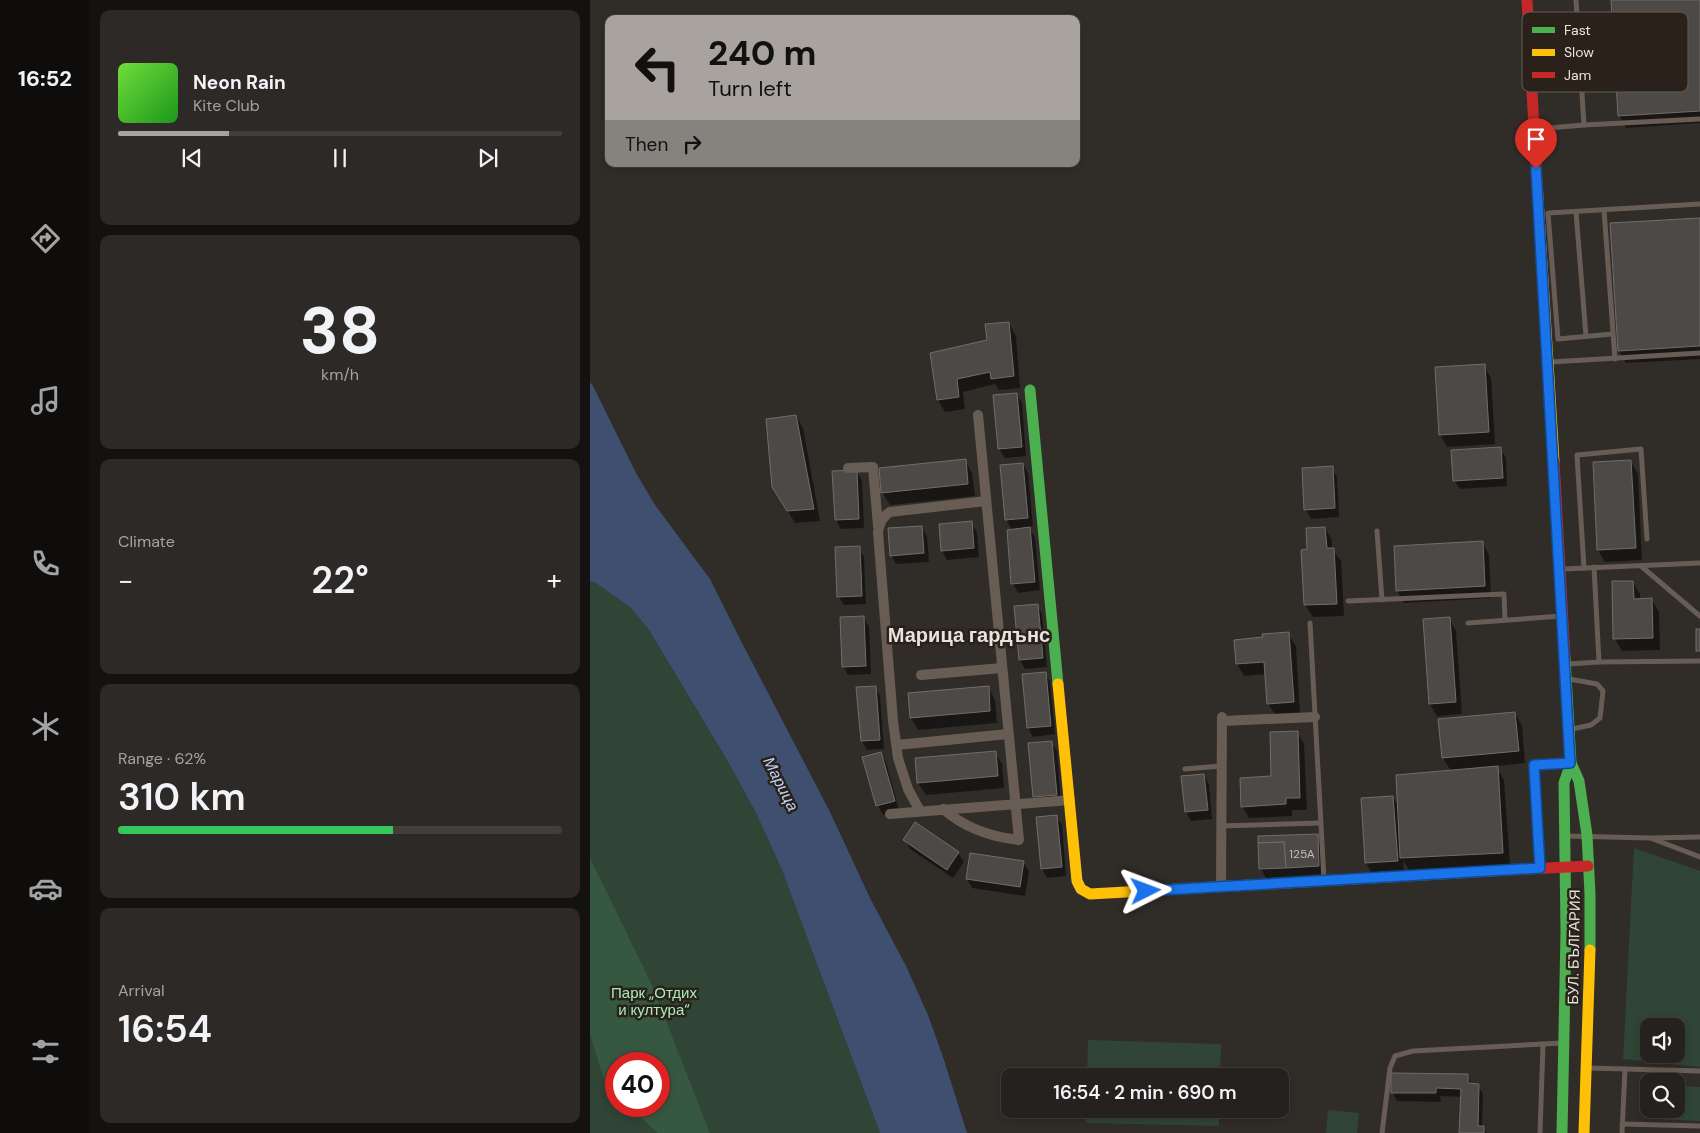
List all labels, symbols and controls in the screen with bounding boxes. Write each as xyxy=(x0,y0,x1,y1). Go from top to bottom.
legend xyxy=(1522,12,1688,92)
text: Fast xyxy=(1564,21,1591,39)
text: 240 m xyxy=(708,30,817,76)
icon: left xyxy=(625,35,690,100)
text: Slow xyxy=(1564,43,1594,61)
text: 16:52 xyxy=(18,64,72,93)
text: Jam xyxy=(1564,66,1591,84)
text: Neon Rain xyxy=(193,70,286,95)
text: Turn left xyxy=(708,74,792,103)
text: Kite Club xyxy=(193,95,260,116)
pin xyxy=(1515,118,1557,169)
icon: arrive xyxy=(1522,125,1550,153)
icon: right xyxy=(678,130,706,158)
text: Then xyxy=(625,132,668,157)
icon: previous xyxy=(178,144,206,172)
icon: pause xyxy=(326,144,354,172)
icon: next xyxy=(474,144,502,172)
icon: directions xyxy=(28,221,63,256)
text: 38 xyxy=(300,289,380,373)
text: km/h xyxy=(321,364,359,385)
icon: music xyxy=(28,383,63,418)
text: Climate xyxy=(118,531,175,552)
icon: phone xyxy=(28,546,63,581)
text: 22° xyxy=(311,555,369,605)
text: − xyxy=(118,562,133,599)
text: + xyxy=(547,562,562,599)
district label: Марица гардънс xyxy=(888,622,1050,648)
icon: climate xyxy=(28,709,63,744)
text: Range · 62% xyxy=(118,748,206,769)
water label: Марица xyxy=(758,753,804,815)
text: 310 km xyxy=(118,772,246,822)
house number: 125A xyxy=(1289,846,1315,862)
position arrow xyxy=(1119,864,1171,916)
icon: car xyxy=(28,871,63,906)
street label: БУЛ. БЪЛГАРИЯ xyxy=(1563,889,1585,1005)
text: Arrival xyxy=(118,980,165,1001)
park label: Парк „Отдих и култура“ xyxy=(611,983,697,1020)
text: 16:54 xyxy=(118,1004,212,1054)
map controls xyxy=(1640,1018,1685,1118)
button: sound xyxy=(1640,1018,1685,1063)
icon: filters xyxy=(28,1034,63,1069)
speed limit sign: 40 xyxy=(605,1052,670,1117)
button: search xyxy=(1640,1073,1685,1118)
text: 16:54 · 2 min · 690 m xyxy=(1053,1080,1237,1105)

